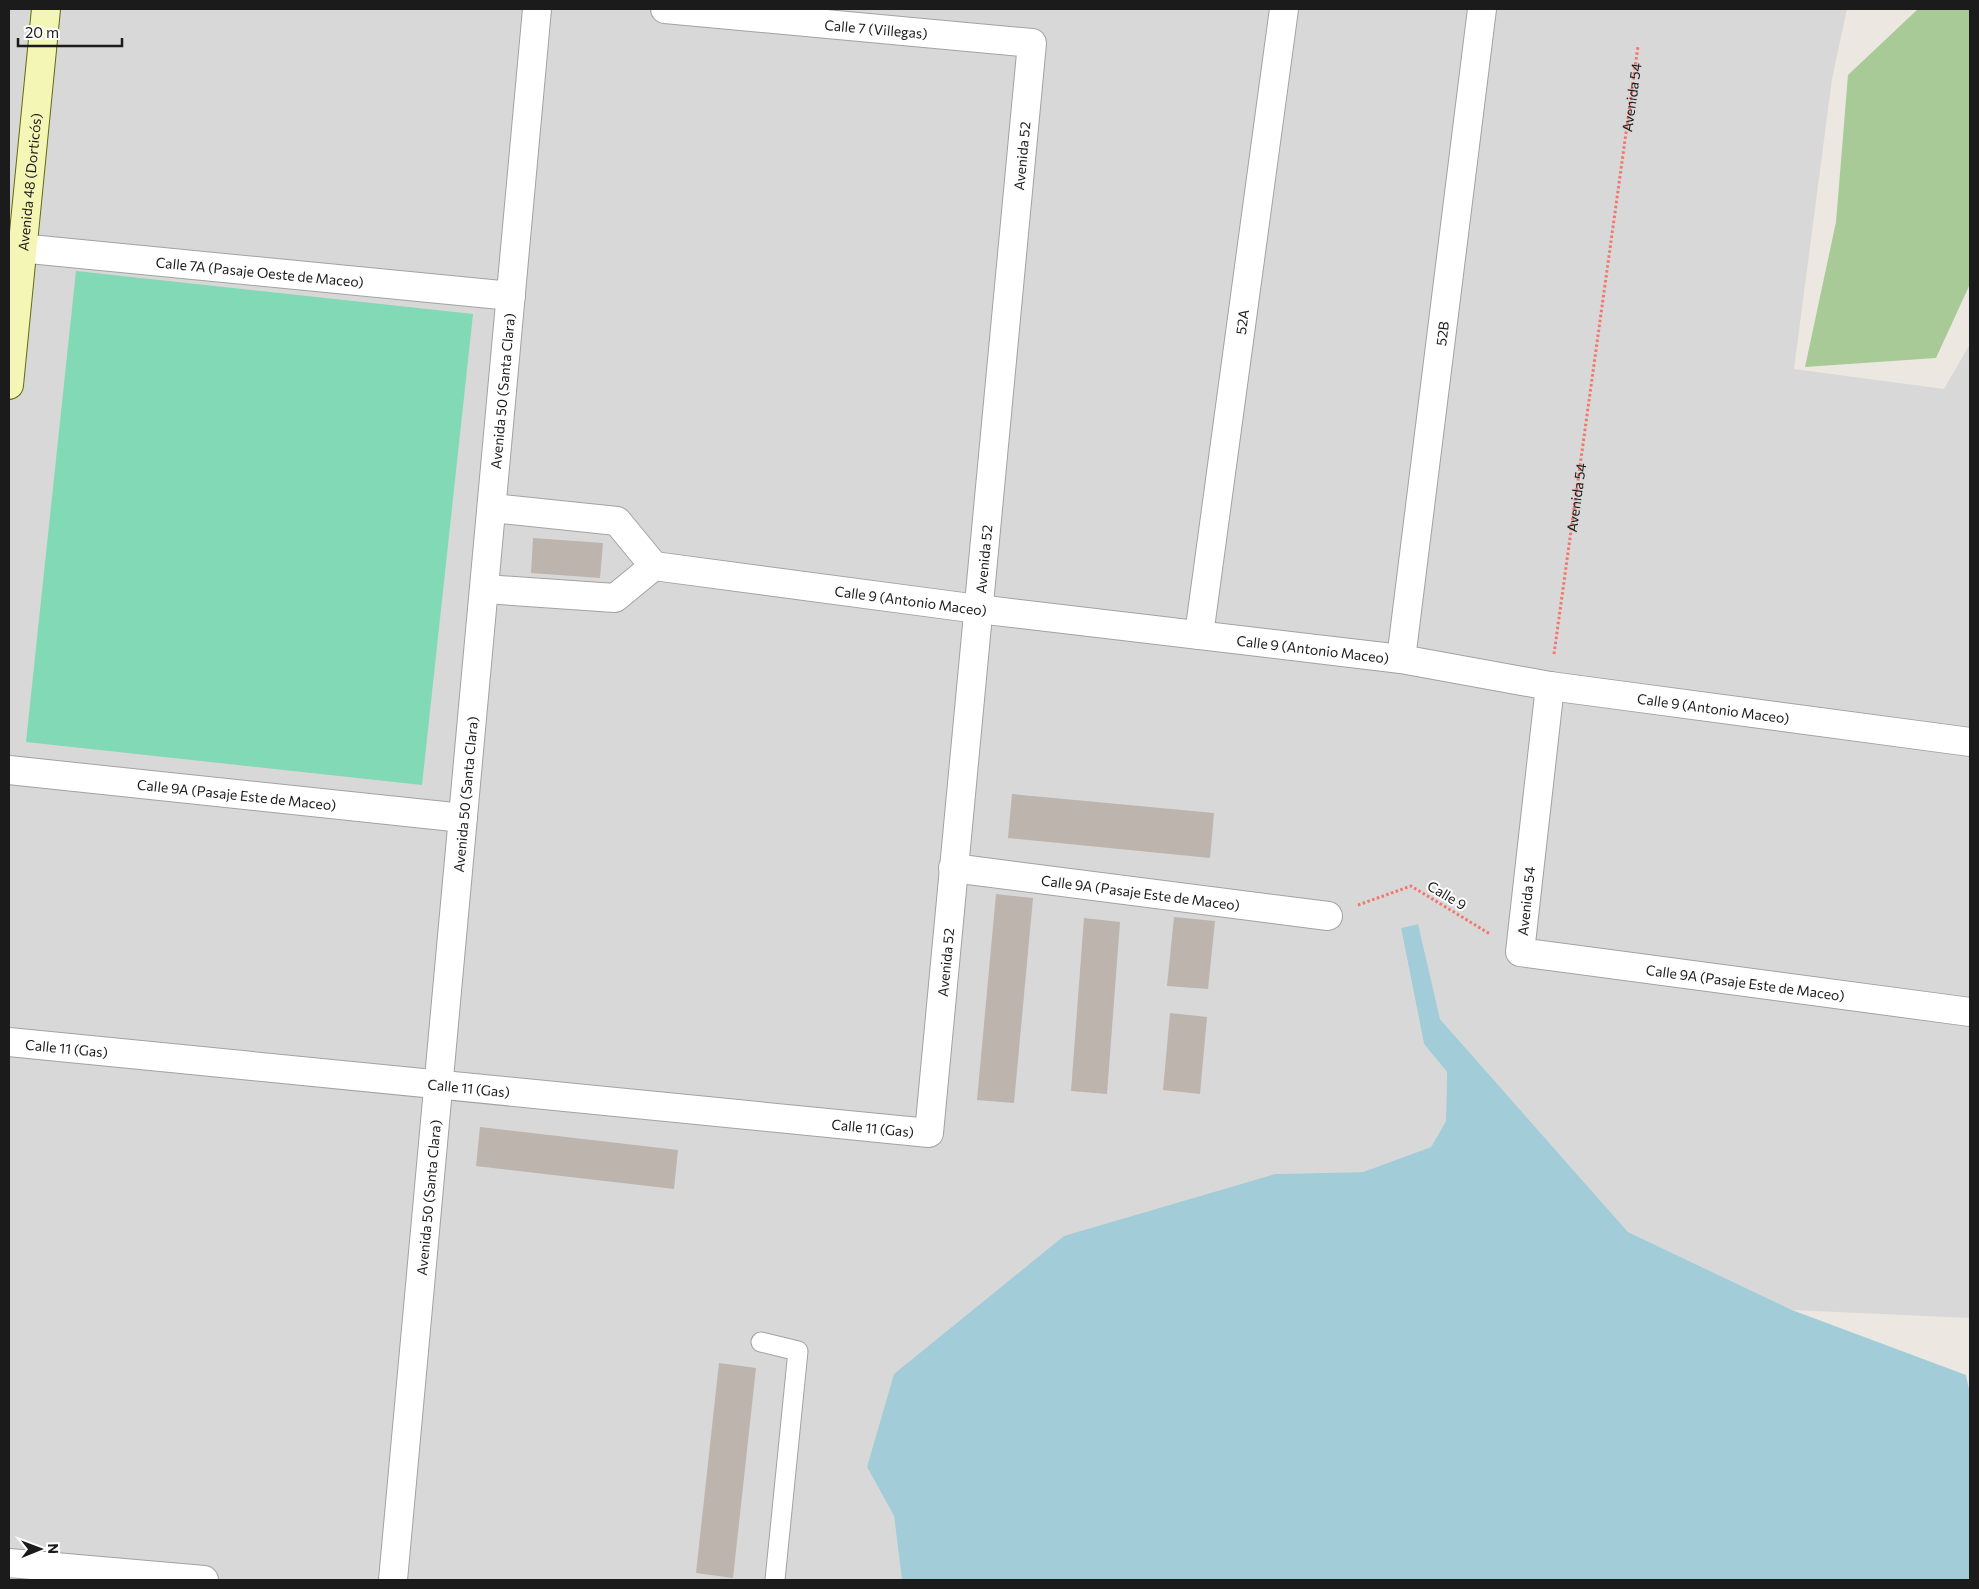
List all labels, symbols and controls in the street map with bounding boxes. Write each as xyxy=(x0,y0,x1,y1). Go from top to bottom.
scale bar xyxy=(18,15,121,47)
street label: Calle 7 (Villegas) xyxy=(824,16,928,42)
text: 20 m xyxy=(25,23,59,41)
street label: Avenida 54 xyxy=(1618,61,1644,133)
street label: Avenida 48 (Dorticós) xyxy=(14,112,44,252)
street label: Avenida 52 xyxy=(1010,120,1033,191)
street label: Calle 7A (Pasaje Oeste de Maceo) xyxy=(155,253,365,290)
street label: 52A xyxy=(1231,308,1252,336)
street label: Avenida 50 (Santa Clara) xyxy=(486,312,518,470)
street label: 52B xyxy=(1432,320,1452,347)
street label: Avenida 54 xyxy=(1562,461,1589,533)
street label: Avenida 52 xyxy=(972,524,995,594)
street label: Calle 9 (Antonio Maceo) xyxy=(834,582,988,618)
street label: Calle 9 (Antonio Maceo) xyxy=(1236,631,1390,666)
street label: Calle 9 (Antonio Maceo) xyxy=(1636,689,1790,726)
street label: Avenida 50 (Santa Clara) xyxy=(449,716,481,873)
street label: Calle 9A (Pasaje Este de Maceo) xyxy=(136,775,337,813)
street label: Avenida 54 xyxy=(1514,865,1538,937)
street label: Calle 9A (Pasaje Este de Maceo) xyxy=(1040,871,1241,913)
street label: Calle 9 xyxy=(1424,877,1470,913)
street label: Avenida 52 xyxy=(933,927,957,997)
street label: Calle 9A (Pasaje Este de Maceo) xyxy=(1645,960,1846,1004)
street label: Calle 11 (Gas) xyxy=(25,1035,109,1060)
street label: Calle 11 (Gas) xyxy=(427,1075,511,1100)
street label: Calle 11 (Gas) xyxy=(831,1115,915,1140)
street label: Avenida 50 (Santa Clara) xyxy=(412,1119,444,1276)
north arrow xyxy=(15,1524,65,1574)
text: N xyxy=(45,1543,62,1554)

